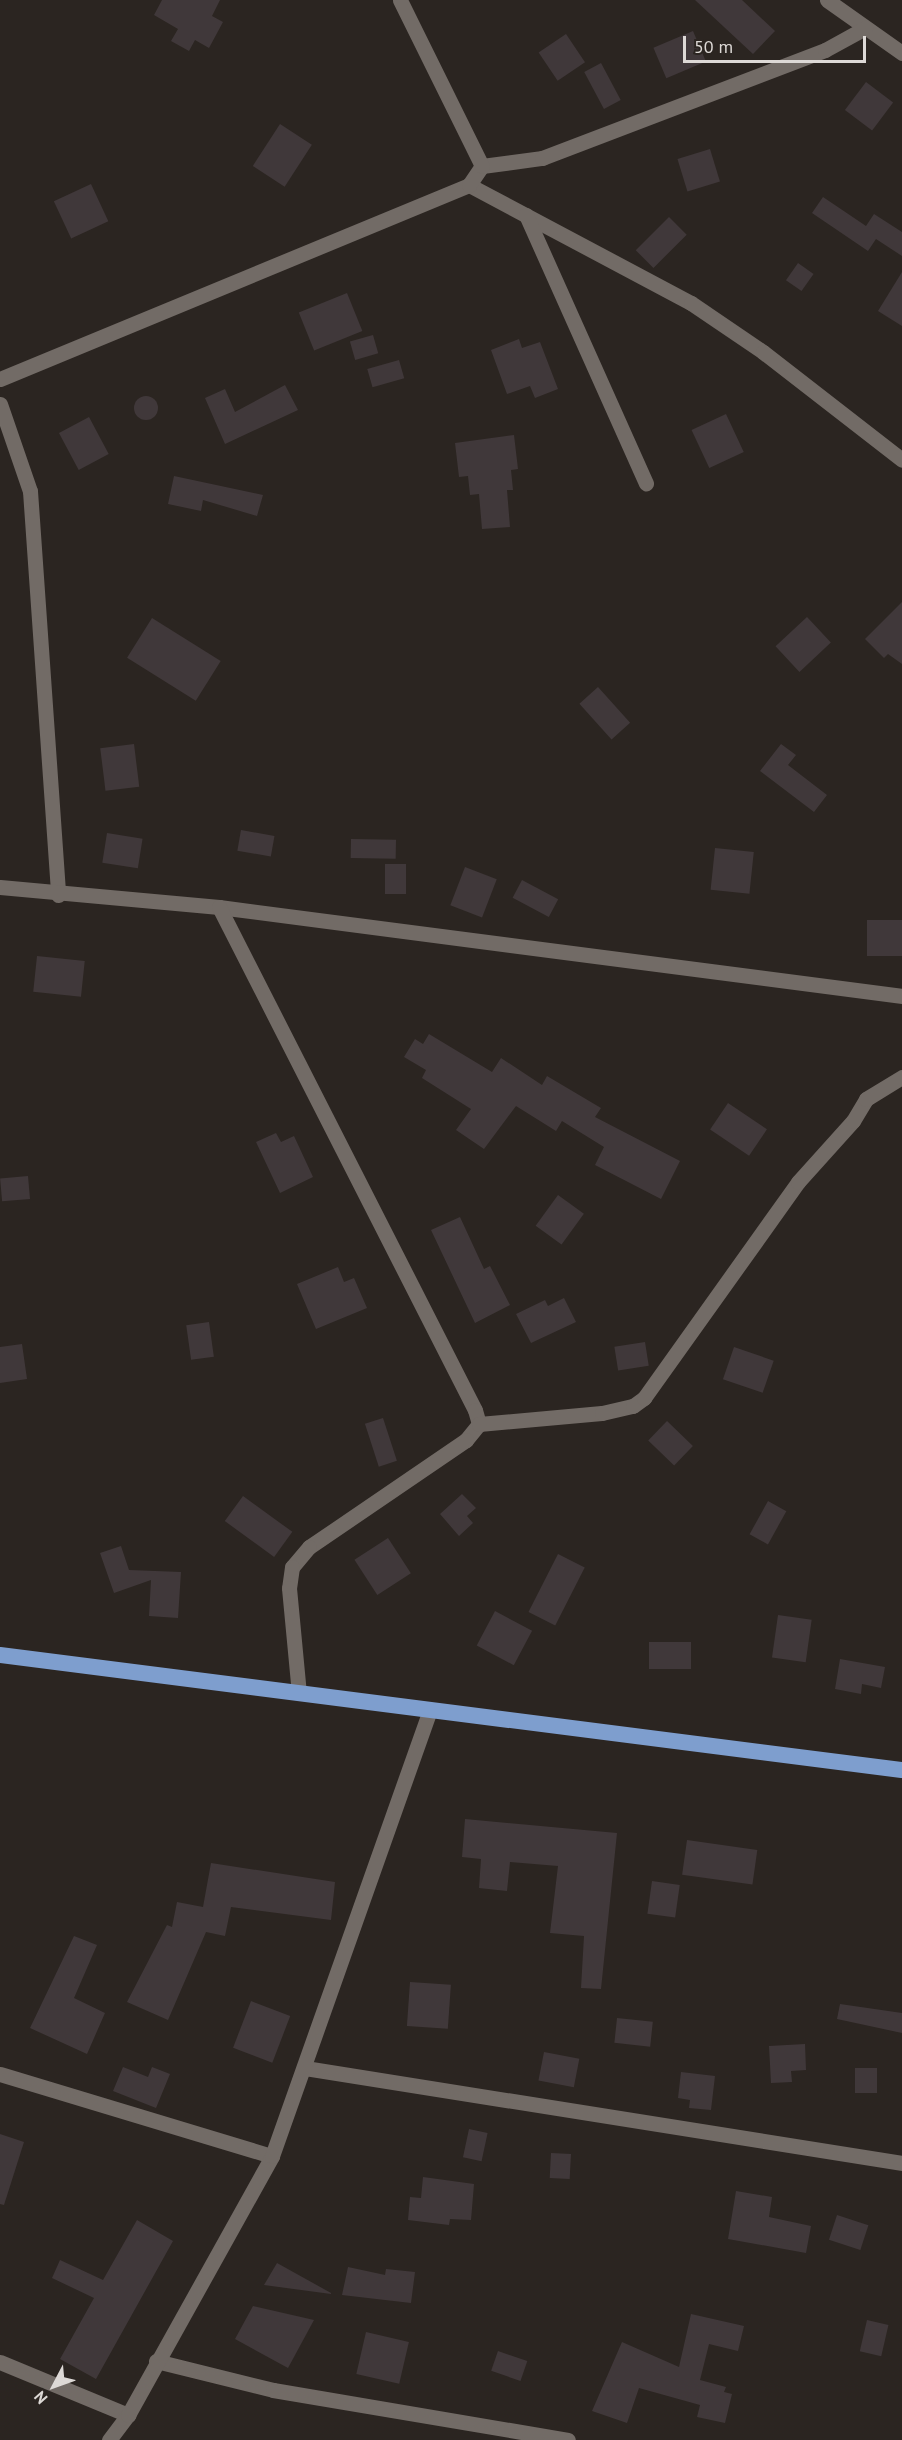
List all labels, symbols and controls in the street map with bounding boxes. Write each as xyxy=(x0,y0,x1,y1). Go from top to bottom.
scale bar xyxy=(686,24,869,62)
text: 50 m xyxy=(694,35,733,58)
north arrow xyxy=(24,2356,84,2416)
text: N xyxy=(29,2387,51,2408)

